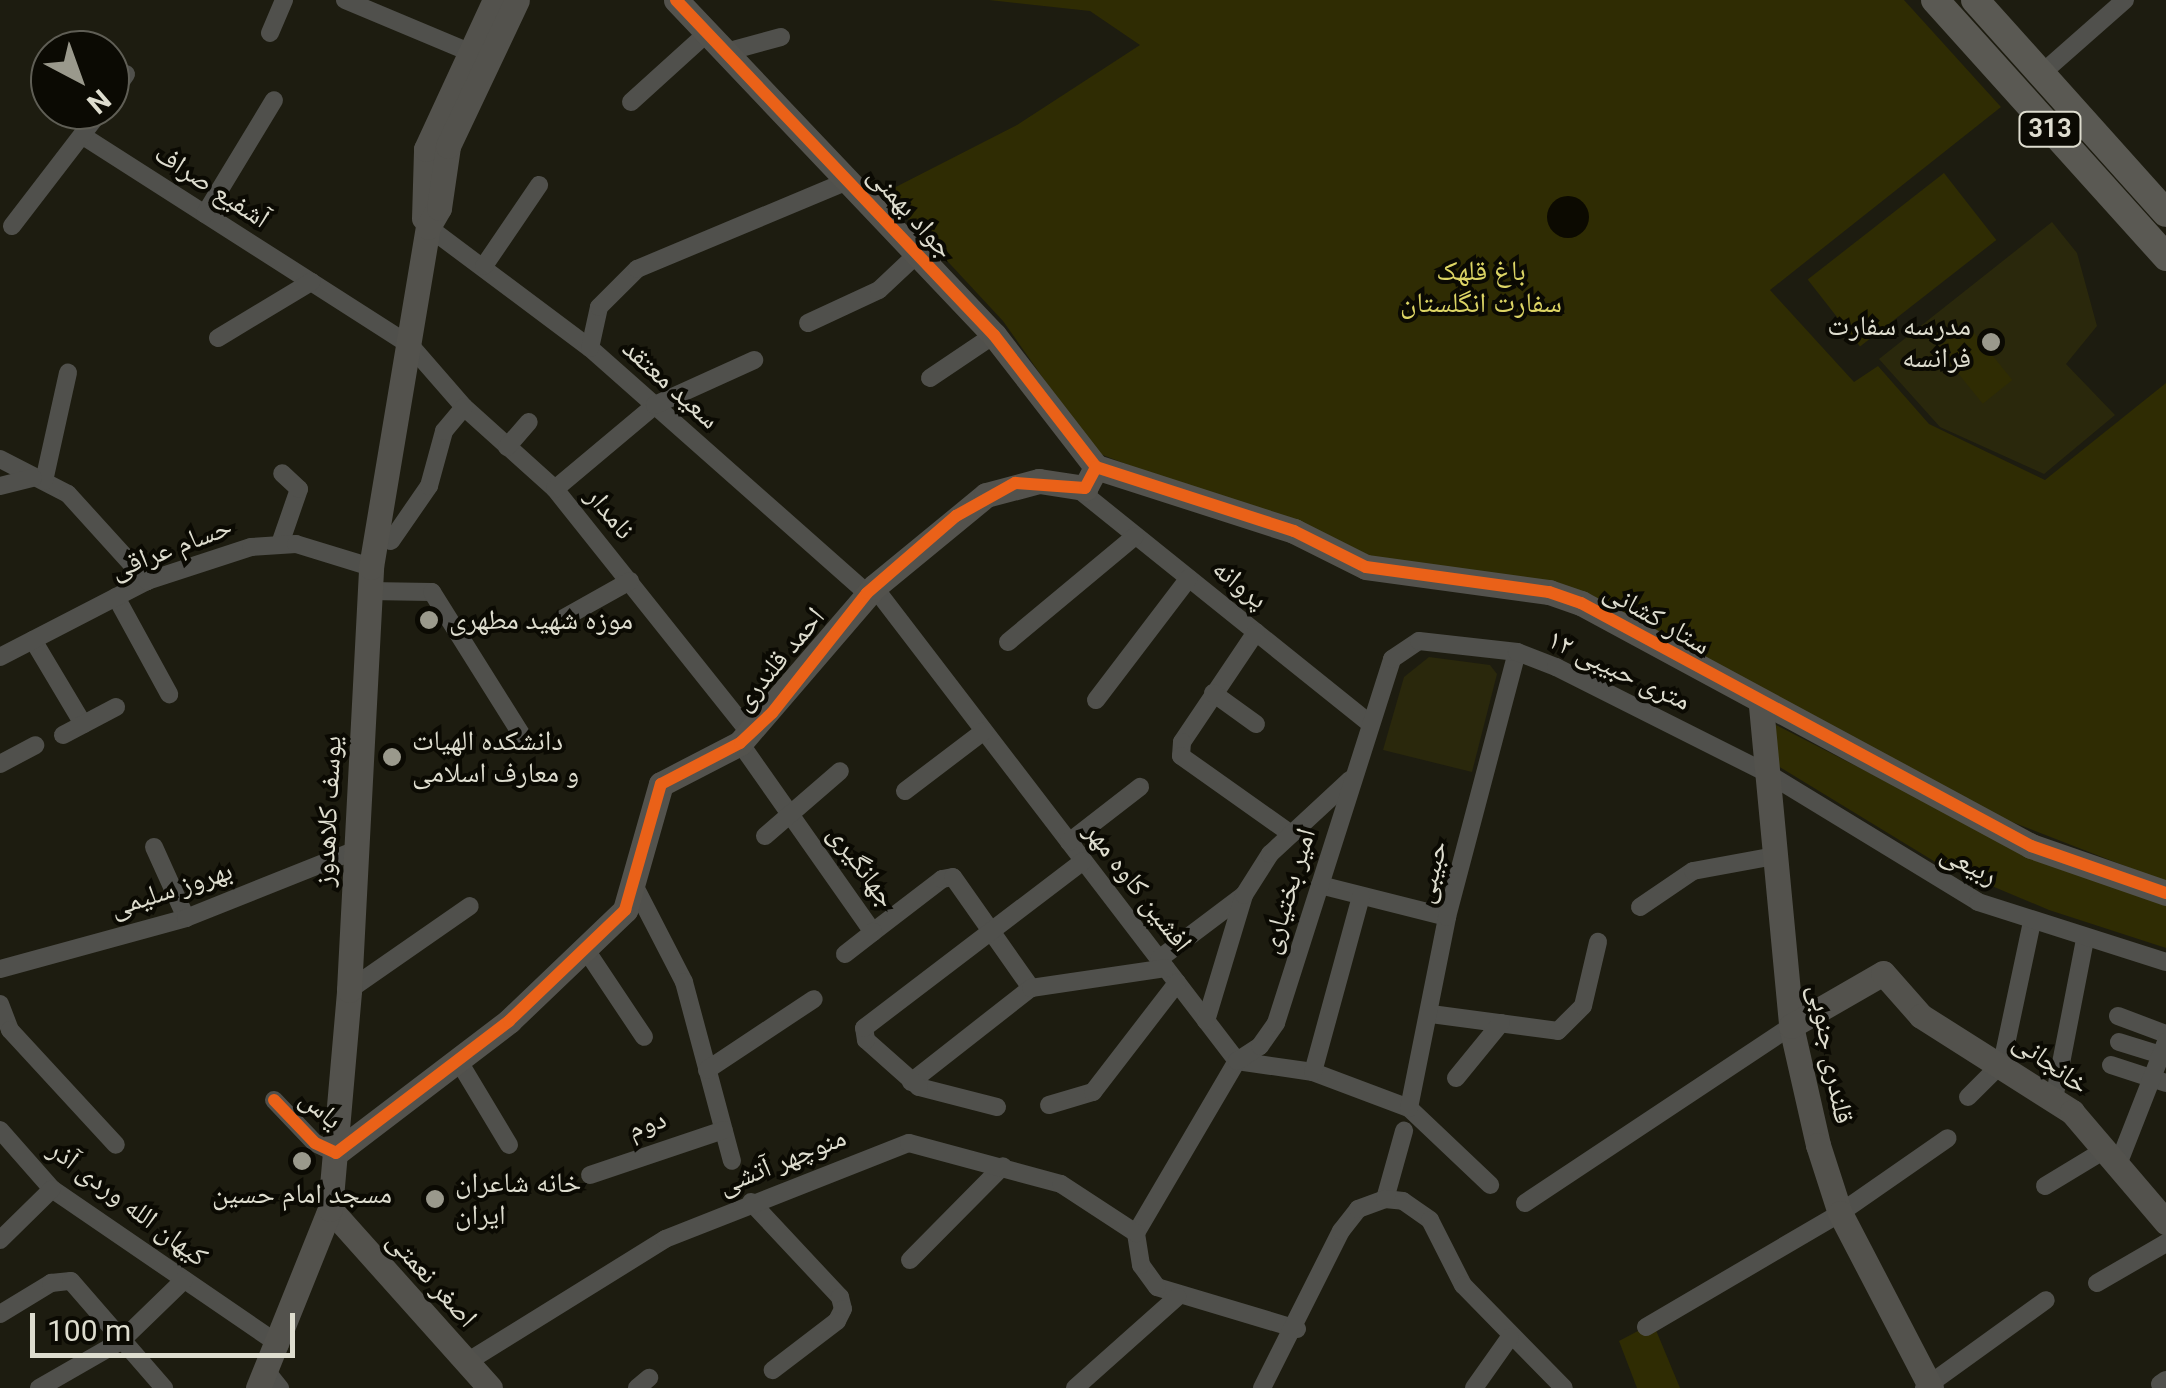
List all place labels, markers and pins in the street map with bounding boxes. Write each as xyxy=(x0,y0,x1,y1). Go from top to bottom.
place label: مدرسه سفارت فرانسه xyxy=(1827,309,1971,375)
marker: مدرسه سفارت فرانسه xyxy=(1980,331,2002,353)
place label: موزه شهید مطهری xyxy=(449,603,633,637)
marker: موزه شهید مطهری xyxy=(418,609,440,631)
place label: دانشکده الهیات و معارف اسلامی xyxy=(412,724,579,790)
marker: دانشکده الهیات و معارف اسلامی xyxy=(381,746,403,768)
marker: مسجد امام حسین xyxy=(291,1150,313,1172)
place label: خانه شاعران ایران xyxy=(455,1166,581,1232)
place label: مسجد امام حسین xyxy=(212,1177,392,1211)
marker: خانه شاعران ایران xyxy=(424,1188,446,1210)

